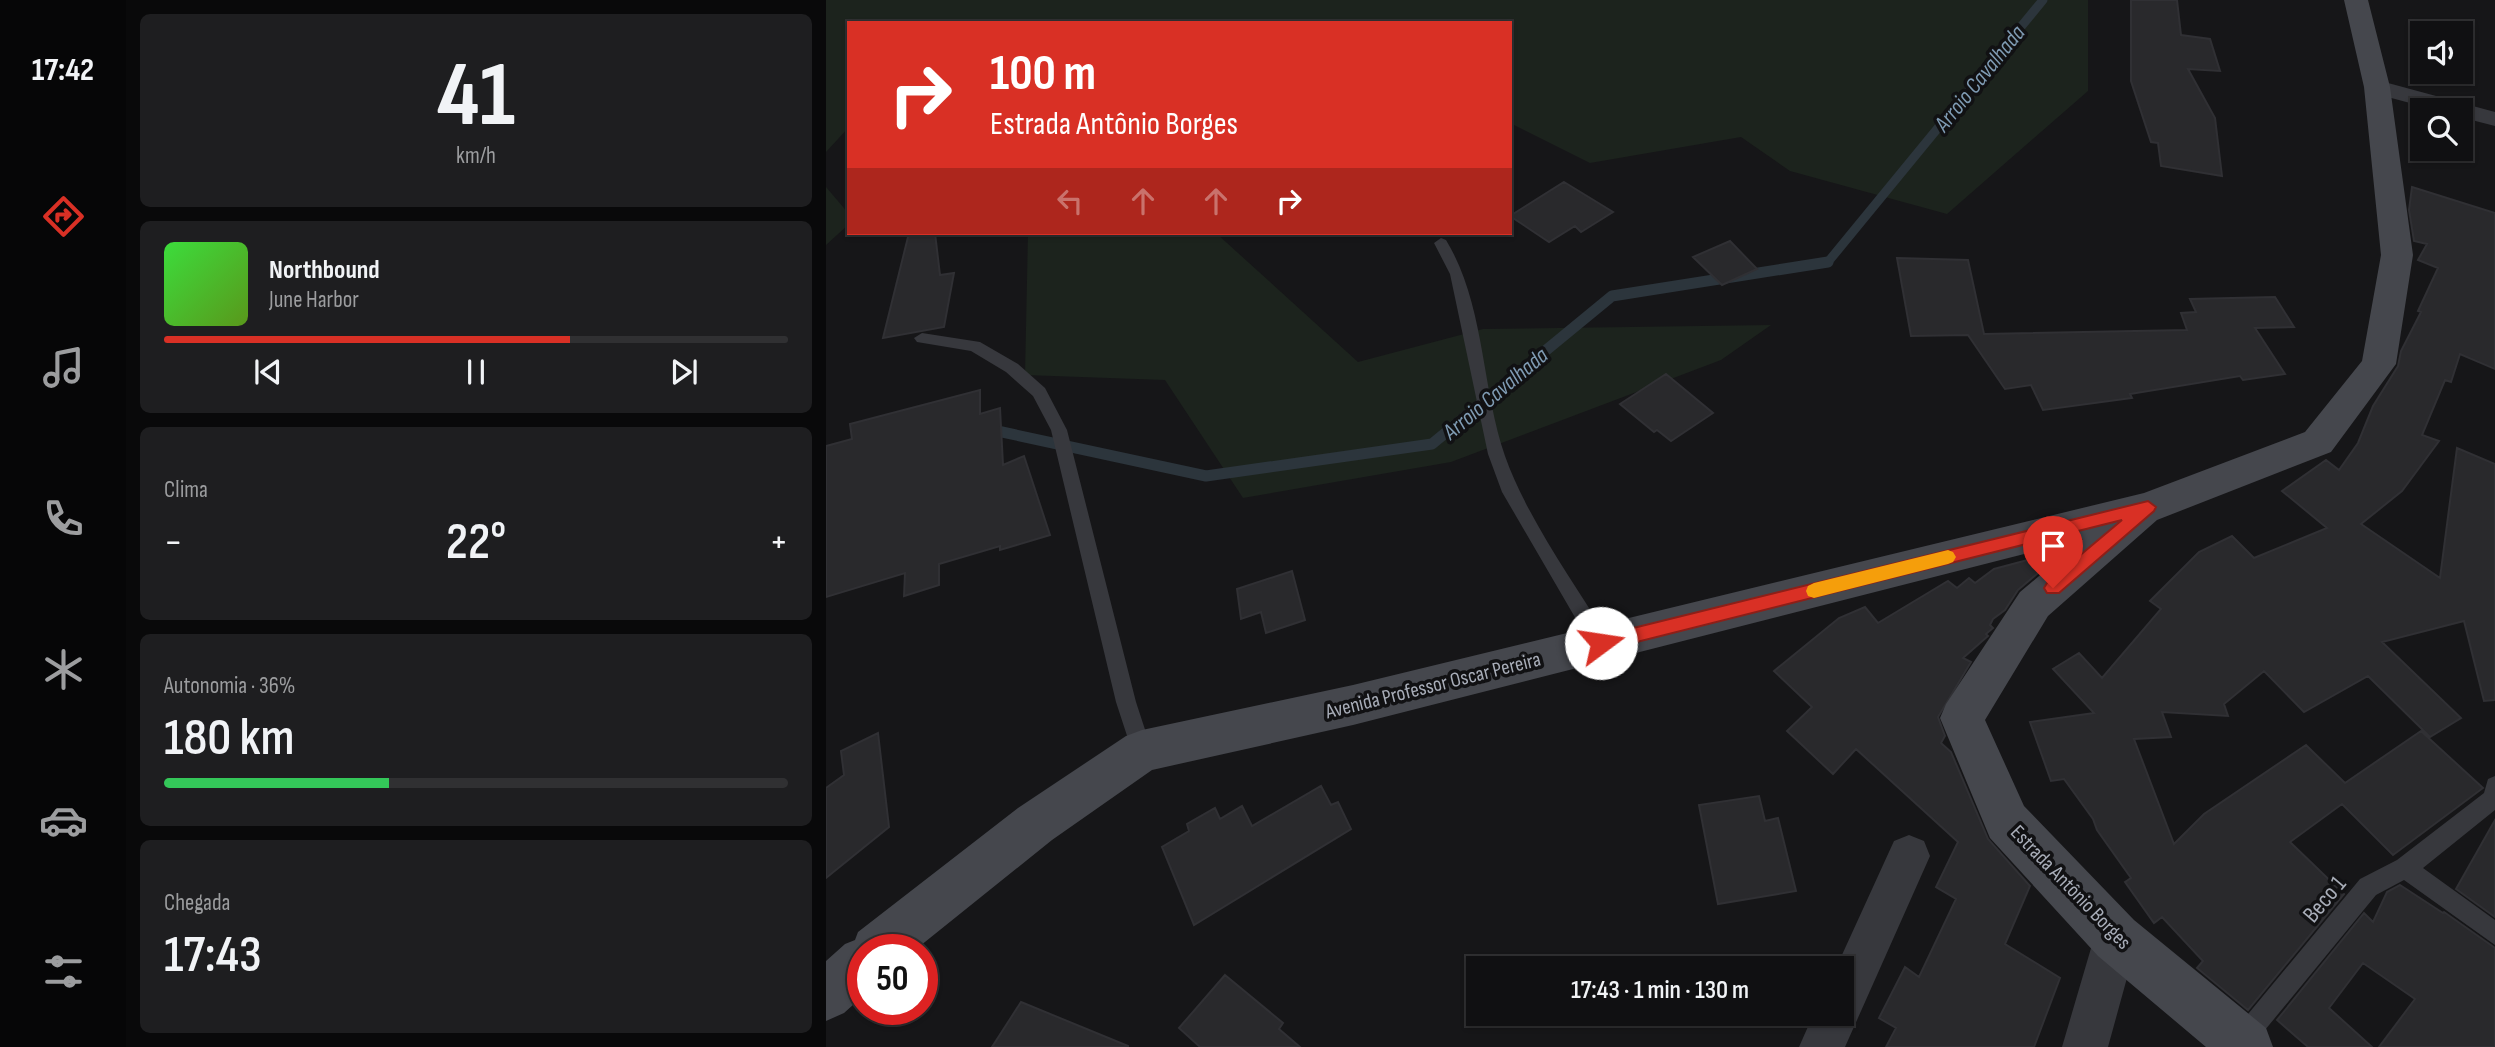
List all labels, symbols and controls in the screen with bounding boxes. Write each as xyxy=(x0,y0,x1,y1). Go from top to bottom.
water label: Arroio Cavalhada xyxy=(1928,19,2032,138)
map controls xyxy=(2410,21,2473,161)
button: sound xyxy=(2410,21,2473,84)
text: 41 xyxy=(437,42,515,151)
text: 100 m xyxy=(990,45,1096,104)
icon: right xyxy=(875,49,966,140)
text: 17:42 xyxy=(32,51,94,90)
button: search xyxy=(2410,98,2473,161)
text: Estrada Antônio Borges xyxy=(990,105,1238,144)
text: km/h xyxy=(456,142,496,170)
icon: left xyxy=(1051,182,1089,220)
icon: ahead xyxy=(1124,182,1162,220)
icon: ahead xyxy=(1197,182,1235,220)
icon: right xyxy=(1270,182,1308,220)
icon: directions xyxy=(39,192,88,241)
text: Northbound xyxy=(269,255,380,286)
text: June Harbor xyxy=(269,286,359,314)
water label: Arroio Cavalhada xyxy=(1437,341,1555,447)
icon: music xyxy=(39,343,88,392)
icon: previous xyxy=(249,353,287,391)
icon: pause xyxy=(457,353,495,391)
icon: next xyxy=(665,353,703,391)
text: Clima xyxy=(164,476,208,504)
icon: phone xyxy=(39,494,88,543)
text: 22° xyxy=(446,511,506,574)
pin xyxy=(2023,516,2083,588)
text: − xyxy=(164,520,183,565)
text: + xyxy=(769,520,788,565)
icon: arrive xyxy=(2034,527,2072,565)
position arrow xyxy=(1564,606,1638,680)
icon: climate xyxy=(39,645,88,694)
street label: Avenida Professor Oscar Pereira xyxy=(1322,647,1543,725)
text: Autonomia · 36% xyxy=(164,672,295,700)
text: 180 km xyxy=(164,707,295,770)
icon: car xyxy=(39,796,88,845)
street label: Estrada Antônio Borges xyxy=(2005,820,2136,955)
street label: Beco 1 xyxy=(2297,870,2353,929)
text: Chegada xyxy=(164,889,230,917)
text: 17:43 xyxy=(164,924,262,987)
speed limit sign: 50 xyxy=(847,934,938,1025)
icon: filters xyxy=(39,947,88,996)
text: 17:43 · 1 min · 130 m xyxy=(1571,975,1749,1006)

